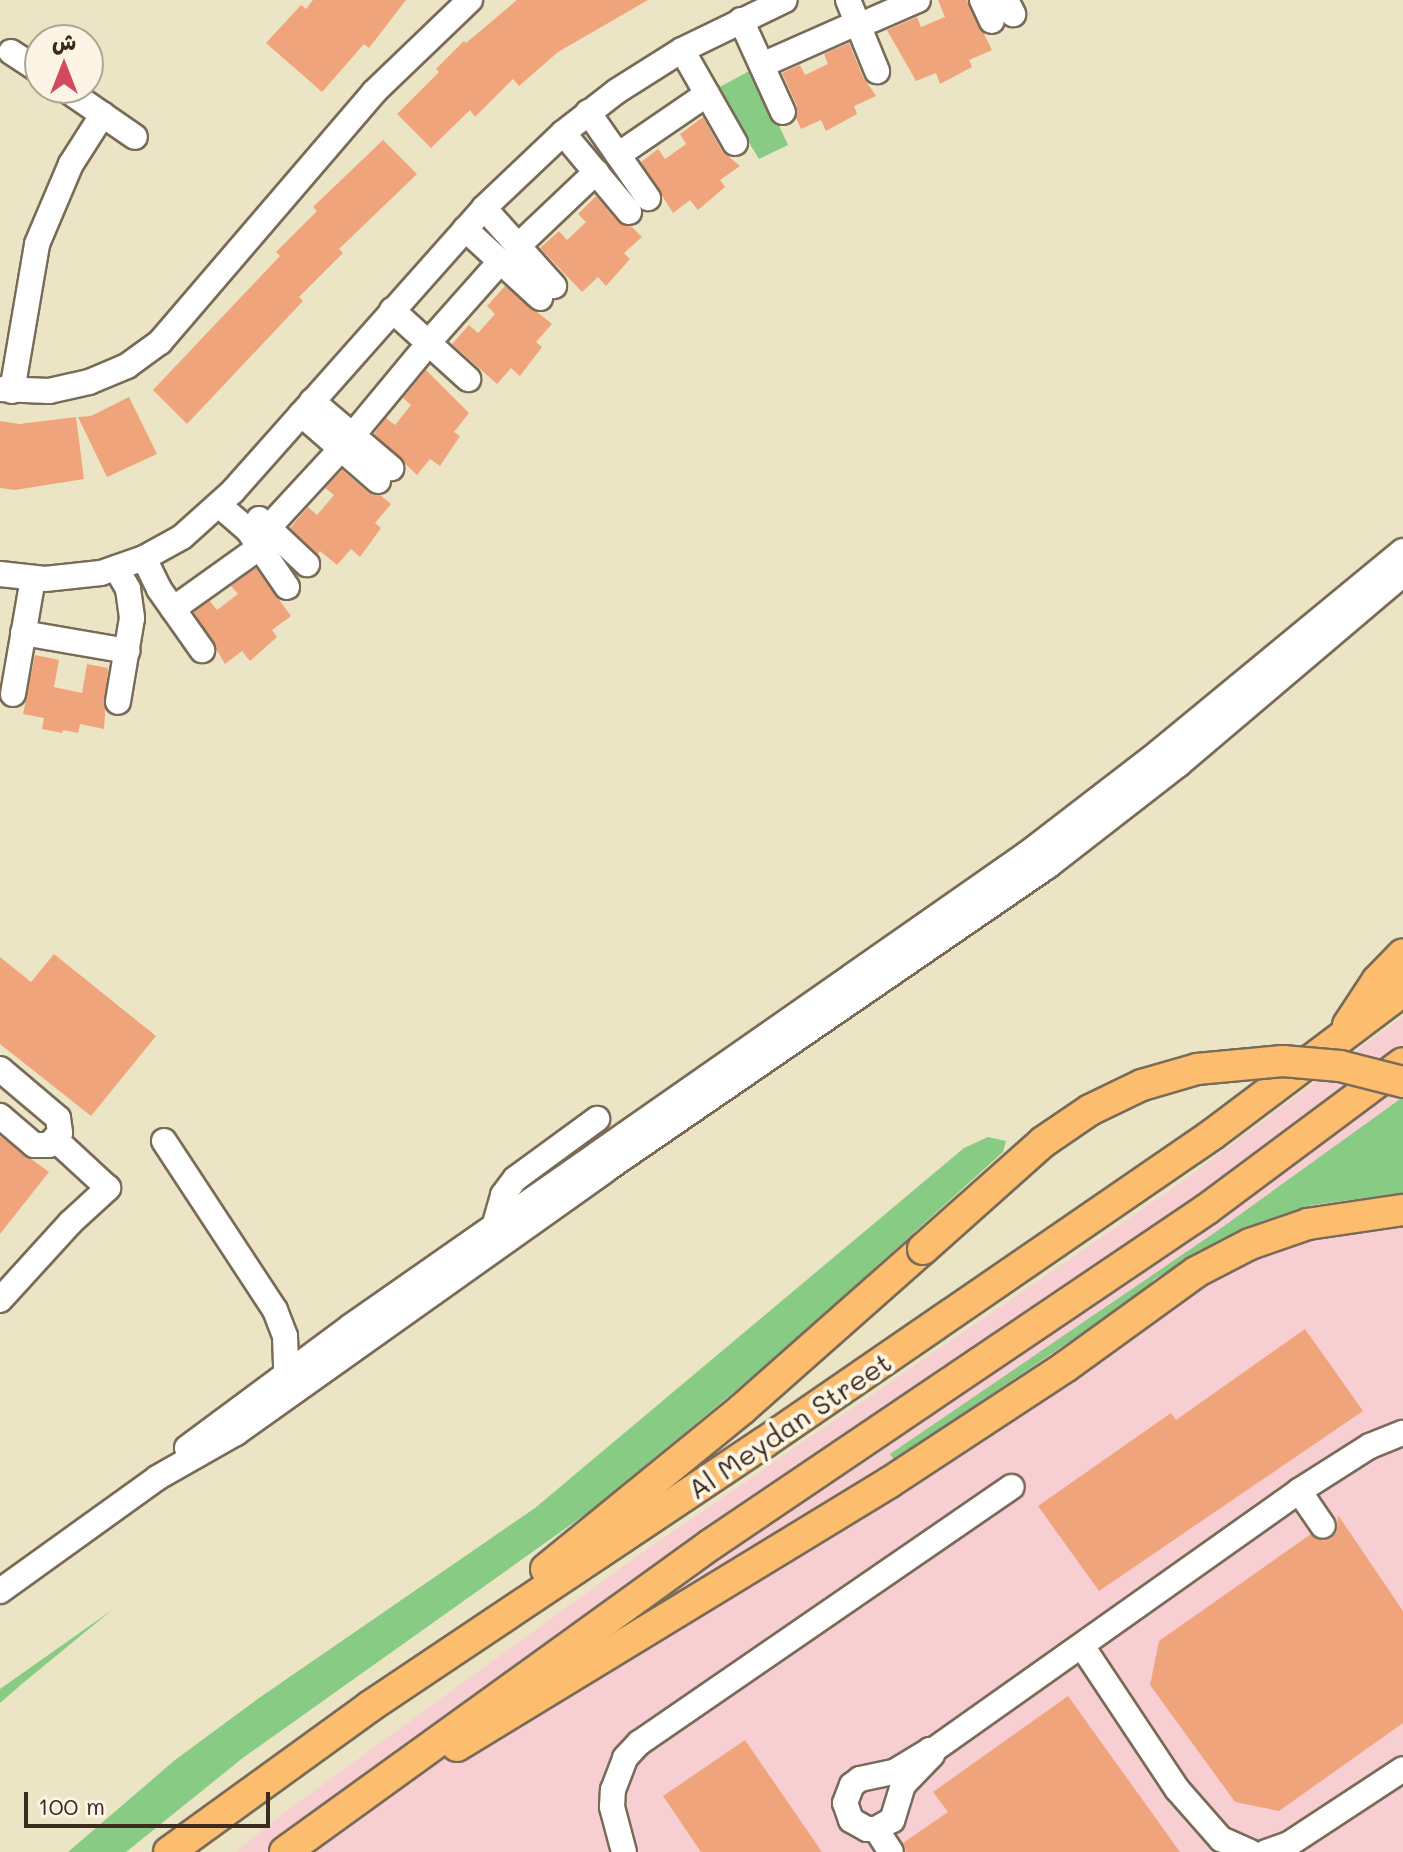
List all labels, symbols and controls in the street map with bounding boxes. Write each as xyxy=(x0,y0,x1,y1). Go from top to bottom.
north arrow xyxy=(24,24,104,104)
text: ش xyxy=(52,27,76,56)
street label: Al Meydan Street xyxy=(681,1344,897,1506)
scale bar xyxy=(28,1776,274,1826)
text: 100 m xyxy=(38,1790,105,1821)

